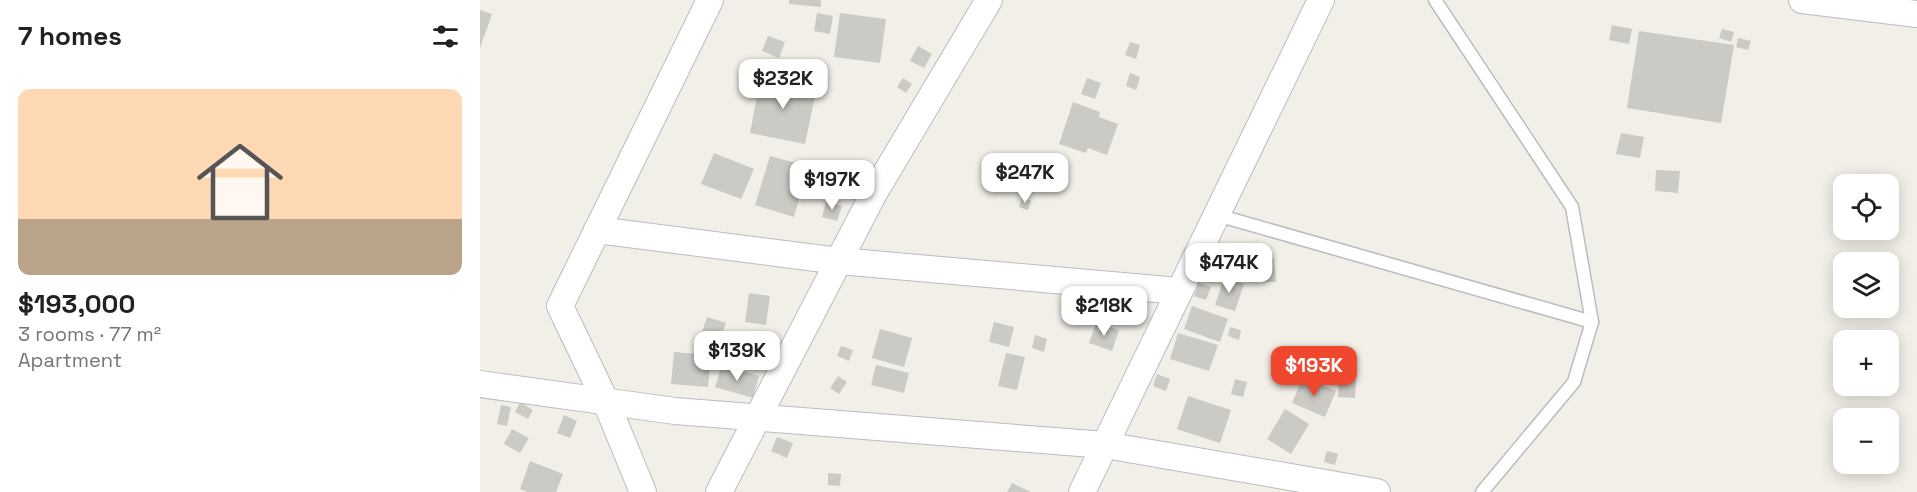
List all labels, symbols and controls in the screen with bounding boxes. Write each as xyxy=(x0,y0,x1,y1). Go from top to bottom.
text: 7 homes xyxy=(18,19,122,53)
icon: filters xyxy=(429,20,462,53)
pin: $232K xyxy=(741,59,825,110)
text: $232K xyxy=(753,65,813,91)
icon: home xyxy=(186,128,294,236)
pin: $247K xyxy=(983,153,1067,204)
text: $247K xyxy=(995,159,1055,185)
pin: $197K xyxy=(790,160,874,211)
text: $197K xyxy=(804,166,860,192)
map controls xyxy=(1833,174,1899,474)
button: locate xyxy=(1833,174,1899,240)
pin: $474K xyxy=(1187,243,1271,294)
text: $474K xyxy=(1199,249,1259,275)
button: layers xyxy=(1833,252,1899,318)
pin: $218K xyxy=(1062,286,1146,337)
text: $193,000 xyxy=(18,287,135,321)
text: $218K xyxy=(1075,292,1133,318)
text: 3 rooms · 77 m² xyxy=(18,321,161,347)
button: + xyxy=(1833,330,1899,396)
pin: $139K xyxy=(695,331,779,382)
text: $139K xyxy=(708,337,766,363)
pin: $193K xyxy=(1272,346,1356,397)
text: Apartment xyxy=(18,347,122,373)
text: $193K xyxy=(1285,352,1343,378)
button: − xyxy=(1833,408,1899,474)

